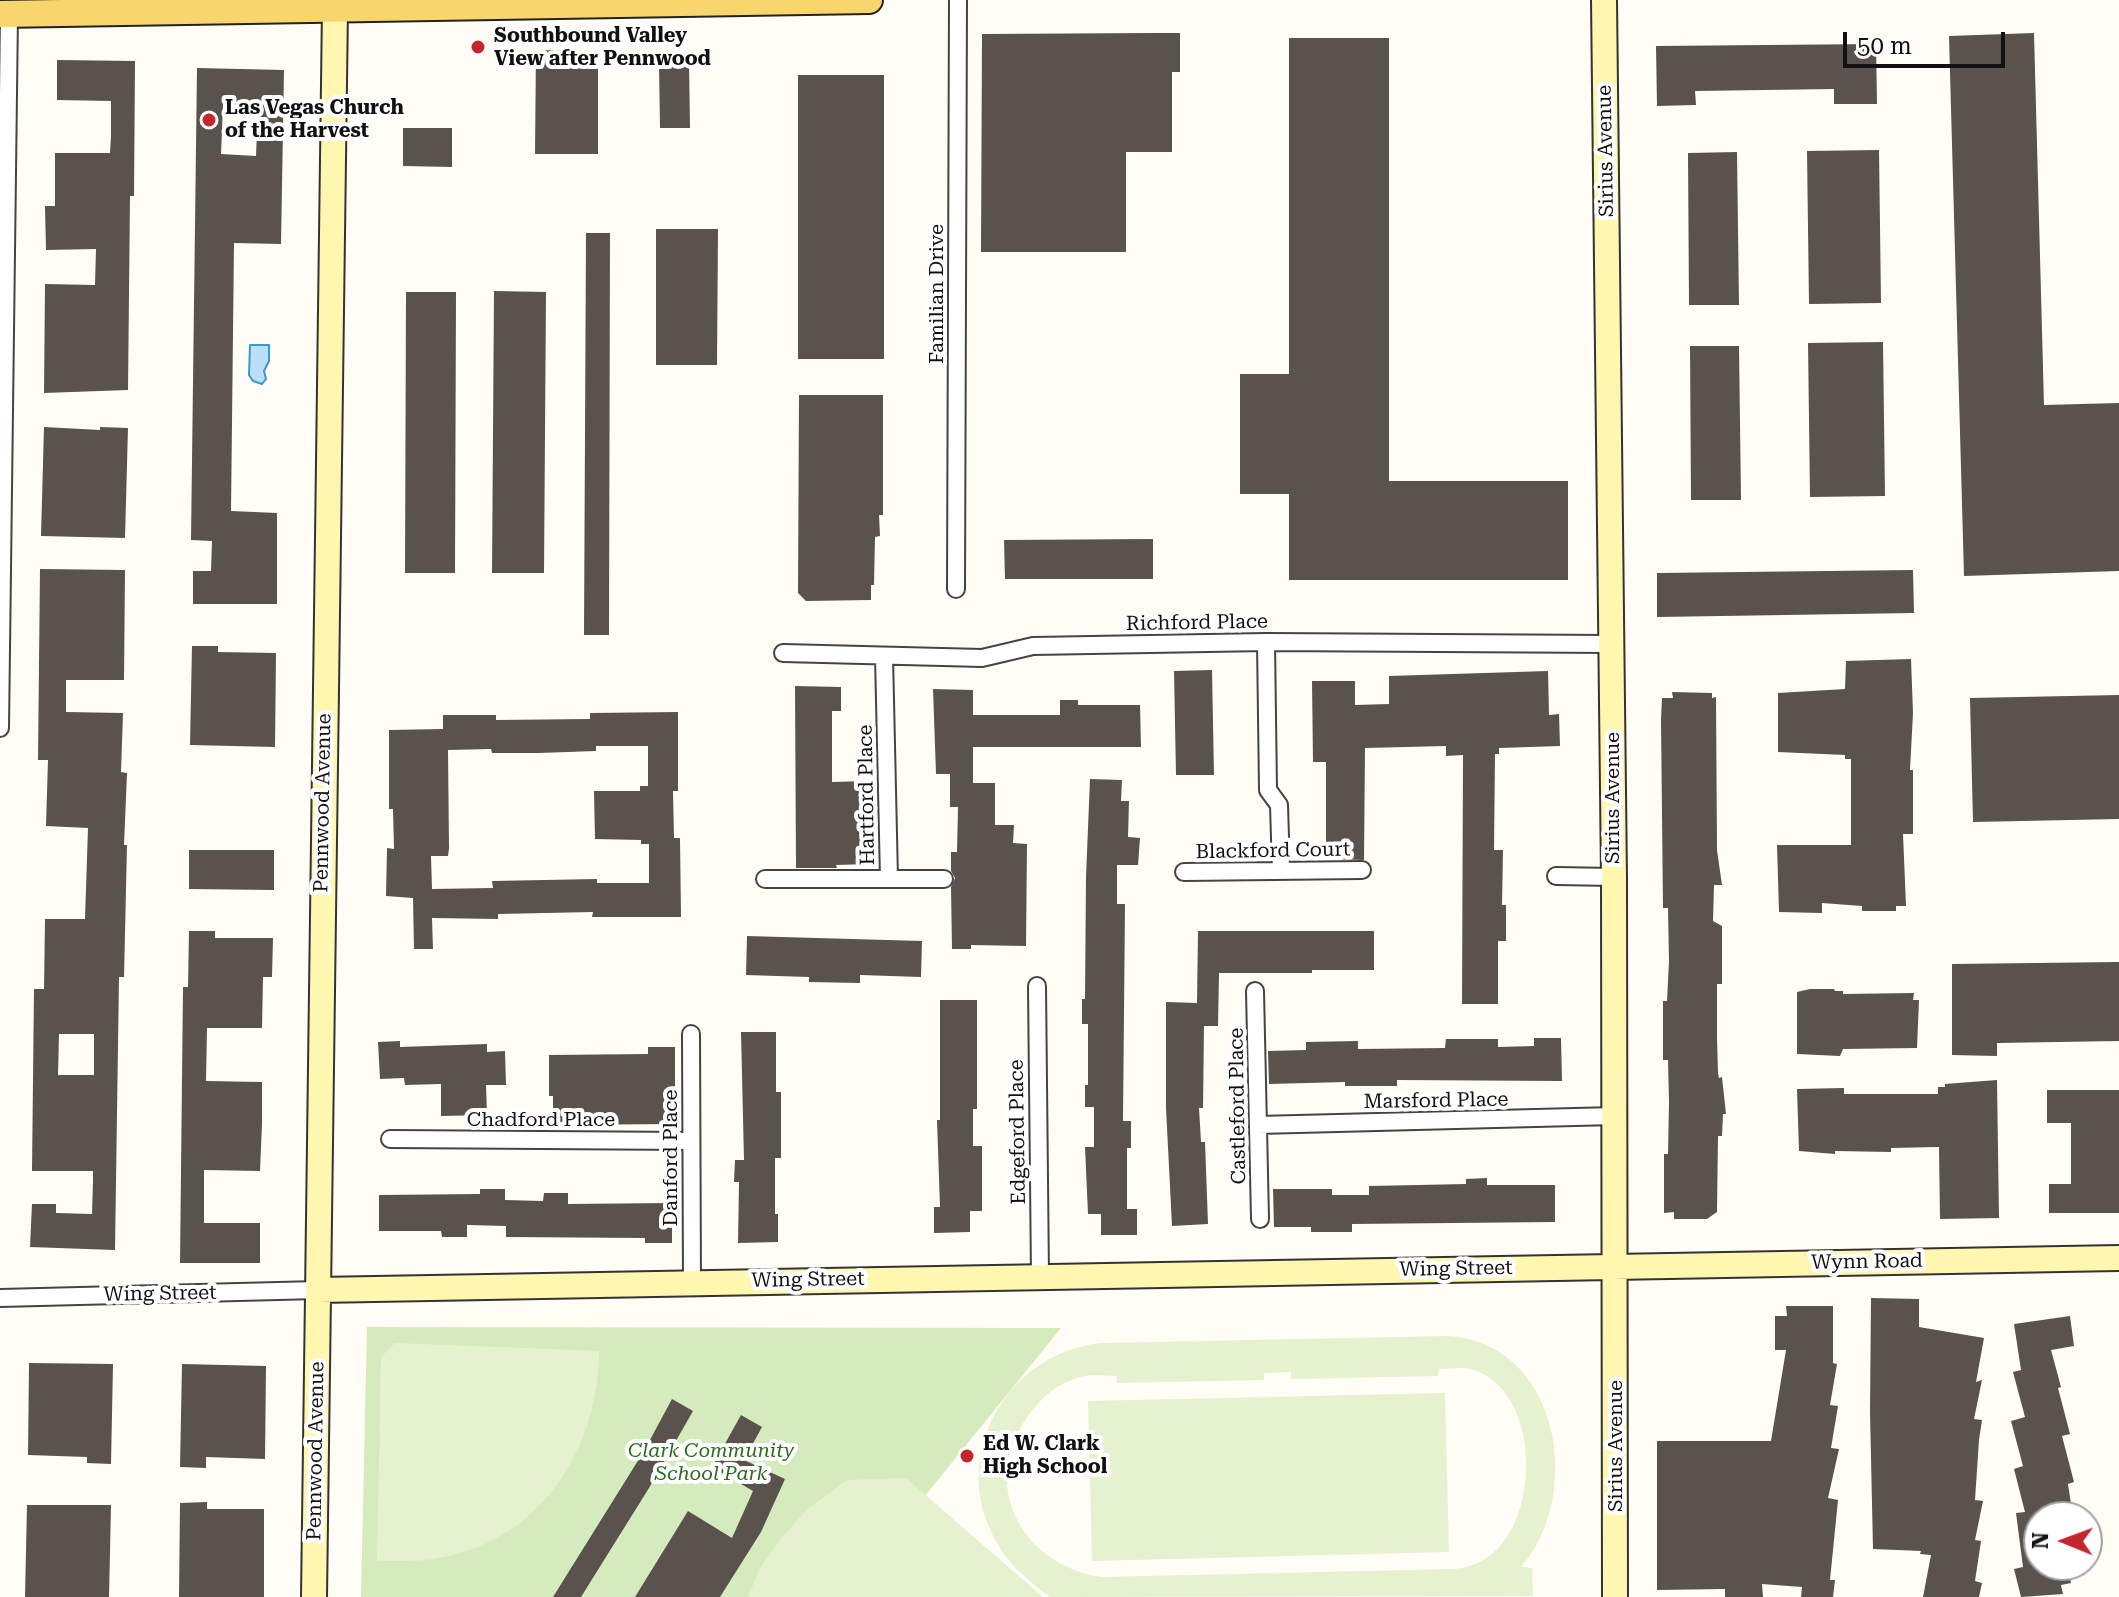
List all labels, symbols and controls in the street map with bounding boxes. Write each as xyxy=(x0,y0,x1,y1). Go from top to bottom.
scale bar xyxy=(1847,16,2009,66)
place label: Southbound Valley View after Pennwood xyxy=(494,24,711,71)
text: 50 m xyxy=(1857,32,1912,60)
marker: Southbound Valley View after Pennwood xyxy=(469,38,487,56)
street label: Sirius Avenue xyxy=(1593,85,1619,217)
place label: Las Vegas Church of the Harvest xyxy=(225,96,404,143)
marker: Las Vegas Church of the Harvest xyxy=(200,111,218,129)
street label: Familian Drive xyxy=(925,224,949,364)
street label: Richford Place xyxy=(1126,610,1268,636)
street label: Pennwood Avenue xyxy=(309,713,337,893)
street label: Hartford Place xyxy=(854,724,880,866)
street label: Sirius Avenue xyxy=(1601,732,1625,864)
street label: Blackford Court xyxy=(1195,838,1351,864)
street label: Castleford Place xyxy=(1225,1027,1251,1185)
street label: Edgeford Place xyxy=(1005,1059,1031,1205)
street label: Marsford Place xyxy=(1363,1088,1509,1114)
street label: Danford Place xyxy=(659,1090,683,1226)
street label: Chadford Place xyxy=(467,1108,615,1132)
street label: Wynn Road xyxy=(1811,1249,1923,1275)
street label: Wing Street xyxy=(1399,1256,1513,1282)
street label: Wing Street xyxy=(751,1267,865,1293)
street label: Wing Street xyxy=(103,1281,217,1307)
street label: Pennwood Avenue xyxy=(302,1361,330,1541)
street label: Sirius Avenue xyxy=(1604,1380,1628,1512)
place label: Ed W. Clark High School xyxy=(983,1432,1107,1479)
park label: Clark Community School Park xyxy=(628,1439,794,1486)
marker: Ed W. Clark High School xyxy=(958,1447,976,1465)
north arrow xyxy=(2023,1501,2103,1581)
text: N xyxy=(2028,1532,2053,1549)

